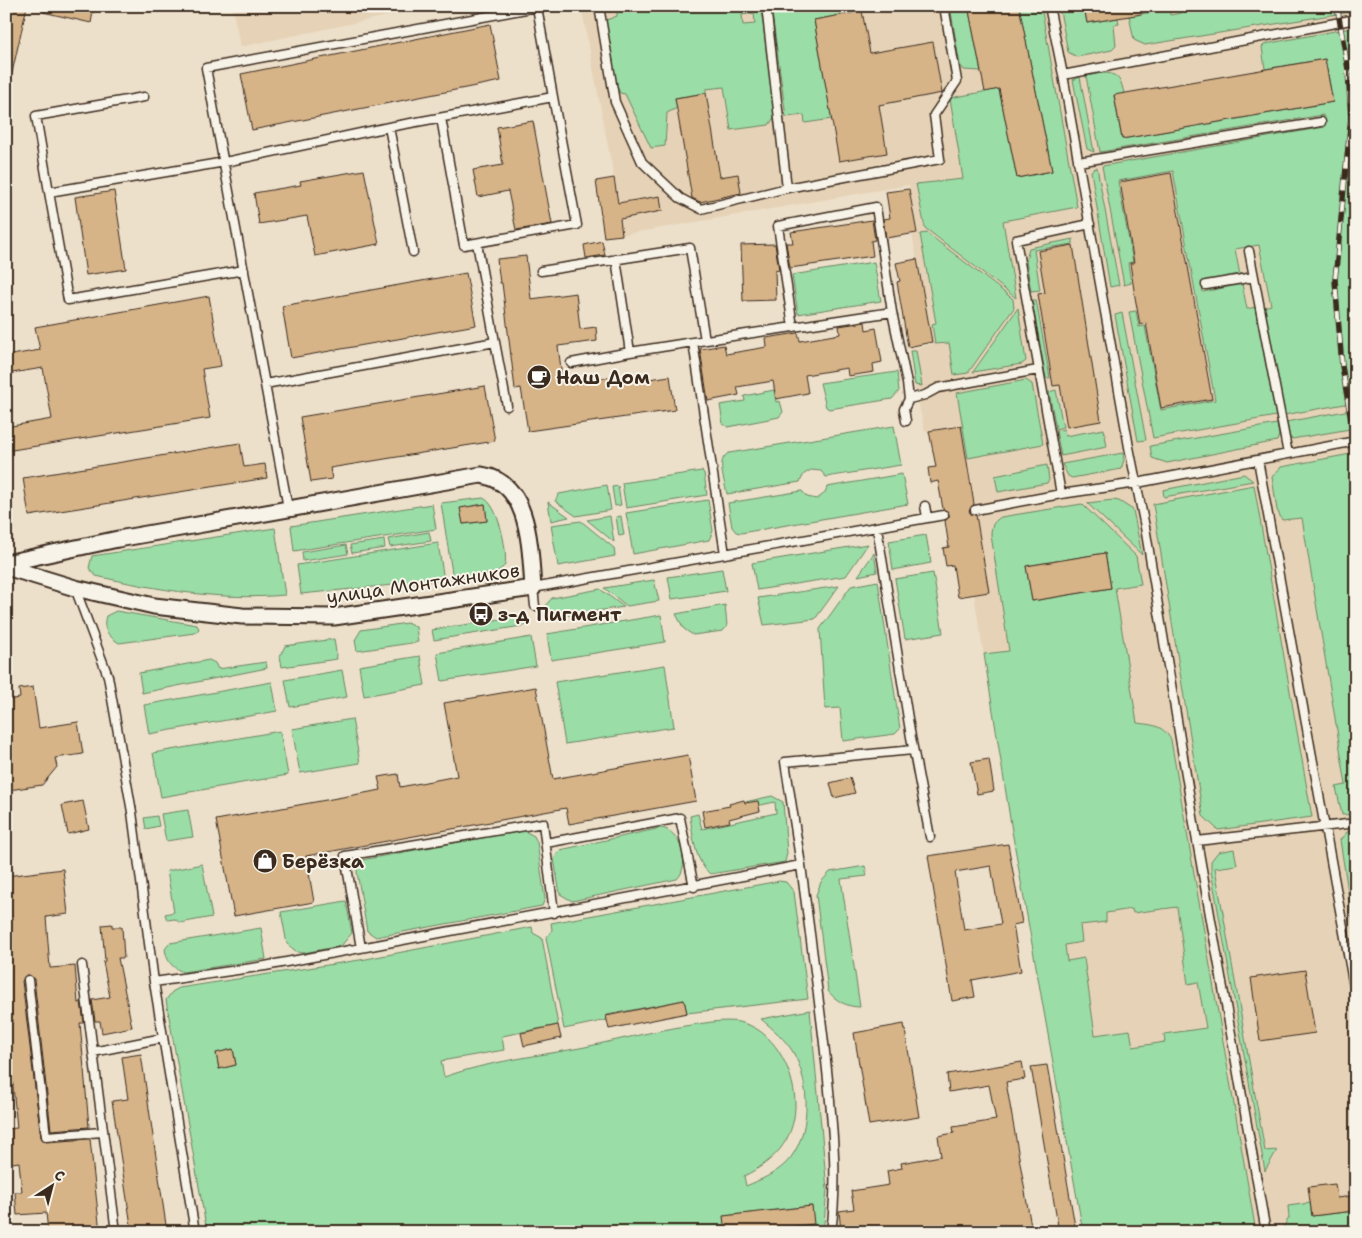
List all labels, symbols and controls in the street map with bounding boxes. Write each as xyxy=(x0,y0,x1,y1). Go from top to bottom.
cafe icon: Наш Дом xyxy=(526,364,552,390)
place label: Наш Дом xyxy=(556,365,650,390)
street label: улица Монтажников xyxy=(325,558,521,609)
bus stop icon: з-д Пигмент xyxy=(468,601,494,627)
place label: з-д Пигмент xyxy=(498,602,622,627)
shop icon: Берёзка xyxy=(252,848,278,874)
place label: Берёзка xyxy=(282,849,364,874)
north arrow xyxy=(28,1160,78,1210)
text: С xyxy=(51,1166,68,1185)

